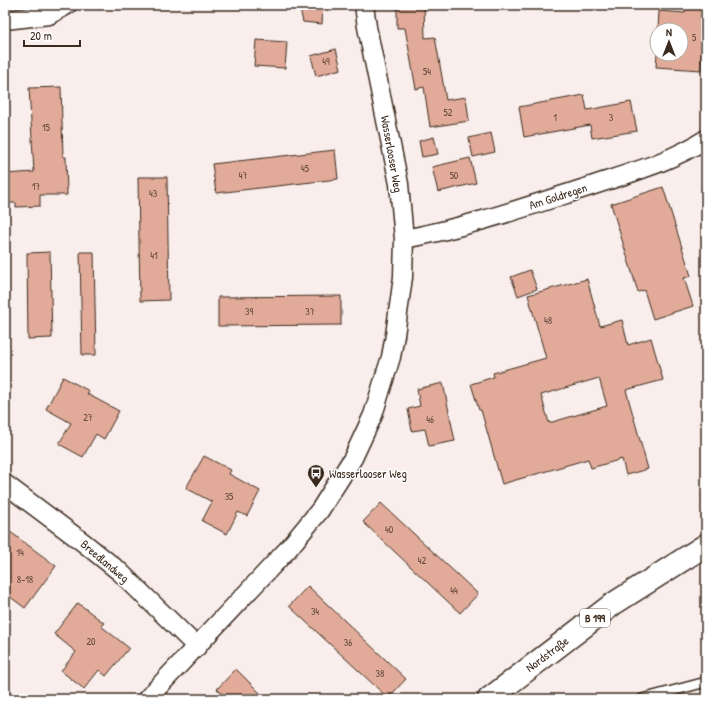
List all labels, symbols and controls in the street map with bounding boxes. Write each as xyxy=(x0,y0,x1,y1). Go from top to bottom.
scale bar xyxy=(24,22,80,48)
north arrow xyxy=(649,22,689,62)
text: N xyxy=(666,25,672,39)
text: 20 m xyxy=(30,27,52,44)
house number: 5 xyxy=(692,31,697,44)
house number: 49 xyxy=(322,55,330,68)
house number: 54 xyxy=(423,65,431,78)
house number: 52 xyxy=(444,106,453,119)
house number: 1 xyxy=(553,111,557,124)
house number: 3 xyxy=(609,111,614,124)
street label: Wasserlooser Weg xyxy=(377,114,407,194)
house number: 15 xyxy=(42,121,51,134)
house number: 45 xyxy=(301,162,310,175)
house number: 47 xyxy=(239,169,247,182)
house number: 50 xyxy=(450,169,459,182)
street label: Am Goldregen xyxy=(527,179,589,213)
house number: 17 xyxy=(32,180,40,193)
house number: 43 xyxy=(149,187,158,200)
house number: 41 xyxy=(150,249,158,262)
house number: 39 xyxy=(245,305,253,318)
house number: 37 xyxy=(305,305,315,318)
house number: 48 xyxy=(544,314,552,327)
house number: 27 xyxy=(83,411,93,424)
house number: 46 xyxy=(426,413,434,426)
bus stop icon: Wasserlooser Weg xyxy=(306,463,326,488)
place label: Wasserlooser Weg xyxy=(329,465,407,482)
house number: 35 xyxy=(225,490,234,503)
house number: 40 xyxy=(385,523,394,536)
street label: Breedlandweg xyxy=(77,536,133,586)
house number: 14 xyxy=(16,546,24,559)
house number: 42 xyxy=(418,554,427,567)
house number: 8-18 xyxy=(17,573,33,586)
house number: 44 xyxy=(450,584,458,597)
house number: 34 xyxy=(311,605,319,618)
road number: B 199 xyxy=(580,609,610,627)
street label: Nordstraße xyxy=(522,632,572,676)
house number: 20 xyxy=(86,635,96,648)
house number: 36 xyxy=(344,636,352,649)
house number: 38 xyxy=(376,667,384,680)

